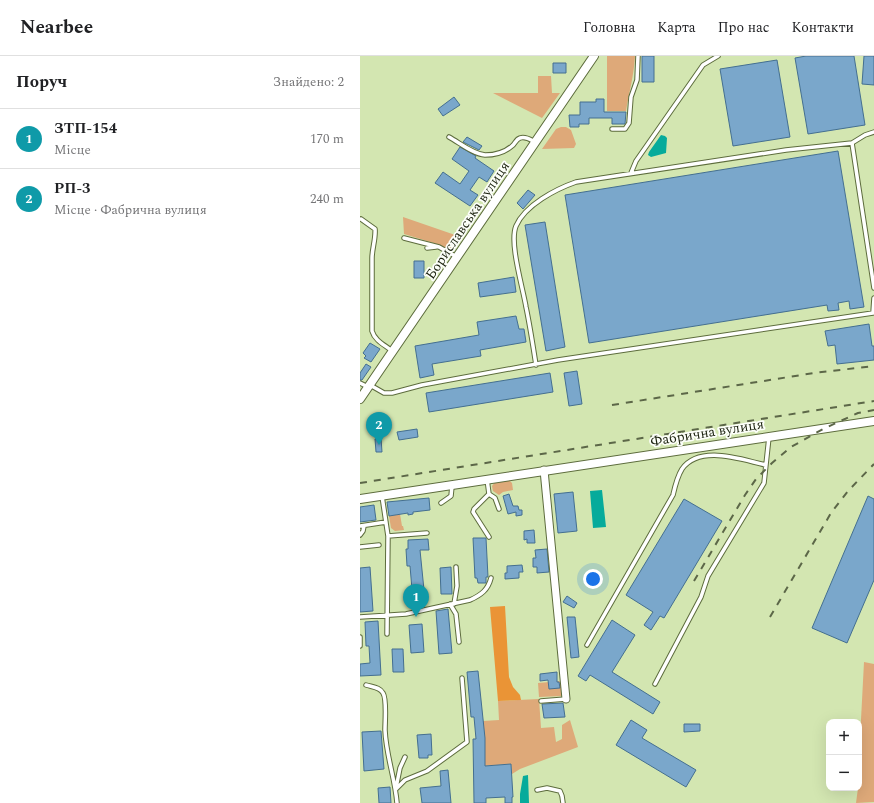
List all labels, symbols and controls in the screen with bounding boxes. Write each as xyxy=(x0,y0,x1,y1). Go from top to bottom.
text: Nearbee xyxy=(20,13,93,42)
text: Головна xyxy=(583,17,635,38)
text: Карта xyxy=(657,17,696,38)
text: Про нас xyxy=(718,17,770,38)
text: Контакти xyxy=(792,17,854,38)
text: Поруч xyxy=(16,69,67,95)
text: Знайдено: 2 xyxy=(273,72,344,92)
text: ЗТП-154 xyxy=(54,117,117,140)
text: 1 xyxy=(25,129,33,149)
text: 170 m xyxy=(310,129,344,149)
text: Місце xyxy=(54,140,91,160)
street label: Бориславська вулиця xyxy=(420,157,515,284)
text: РП-3 xyxy=(54,177,90,200)
text: 2 xyxy=(25,189,33,209)
text: 240 m xyxy=(310,189,344,209)
text: Місце · Фабрична вулиця xyxy=(54,200,207,220)
pin: 2 xyxy=(366,412,392,445)
street label: Фабрична вулиця xyxy=(649,413,765,452)
your location xyxy=(583,569,603,589)
pin: 1 xyxy=(403,584,429,617)
map controls xyxy=(826,719,862,791)
button: + xyxy=(826,719,862,755)
button: − xyxy=(826,755,862,791)

